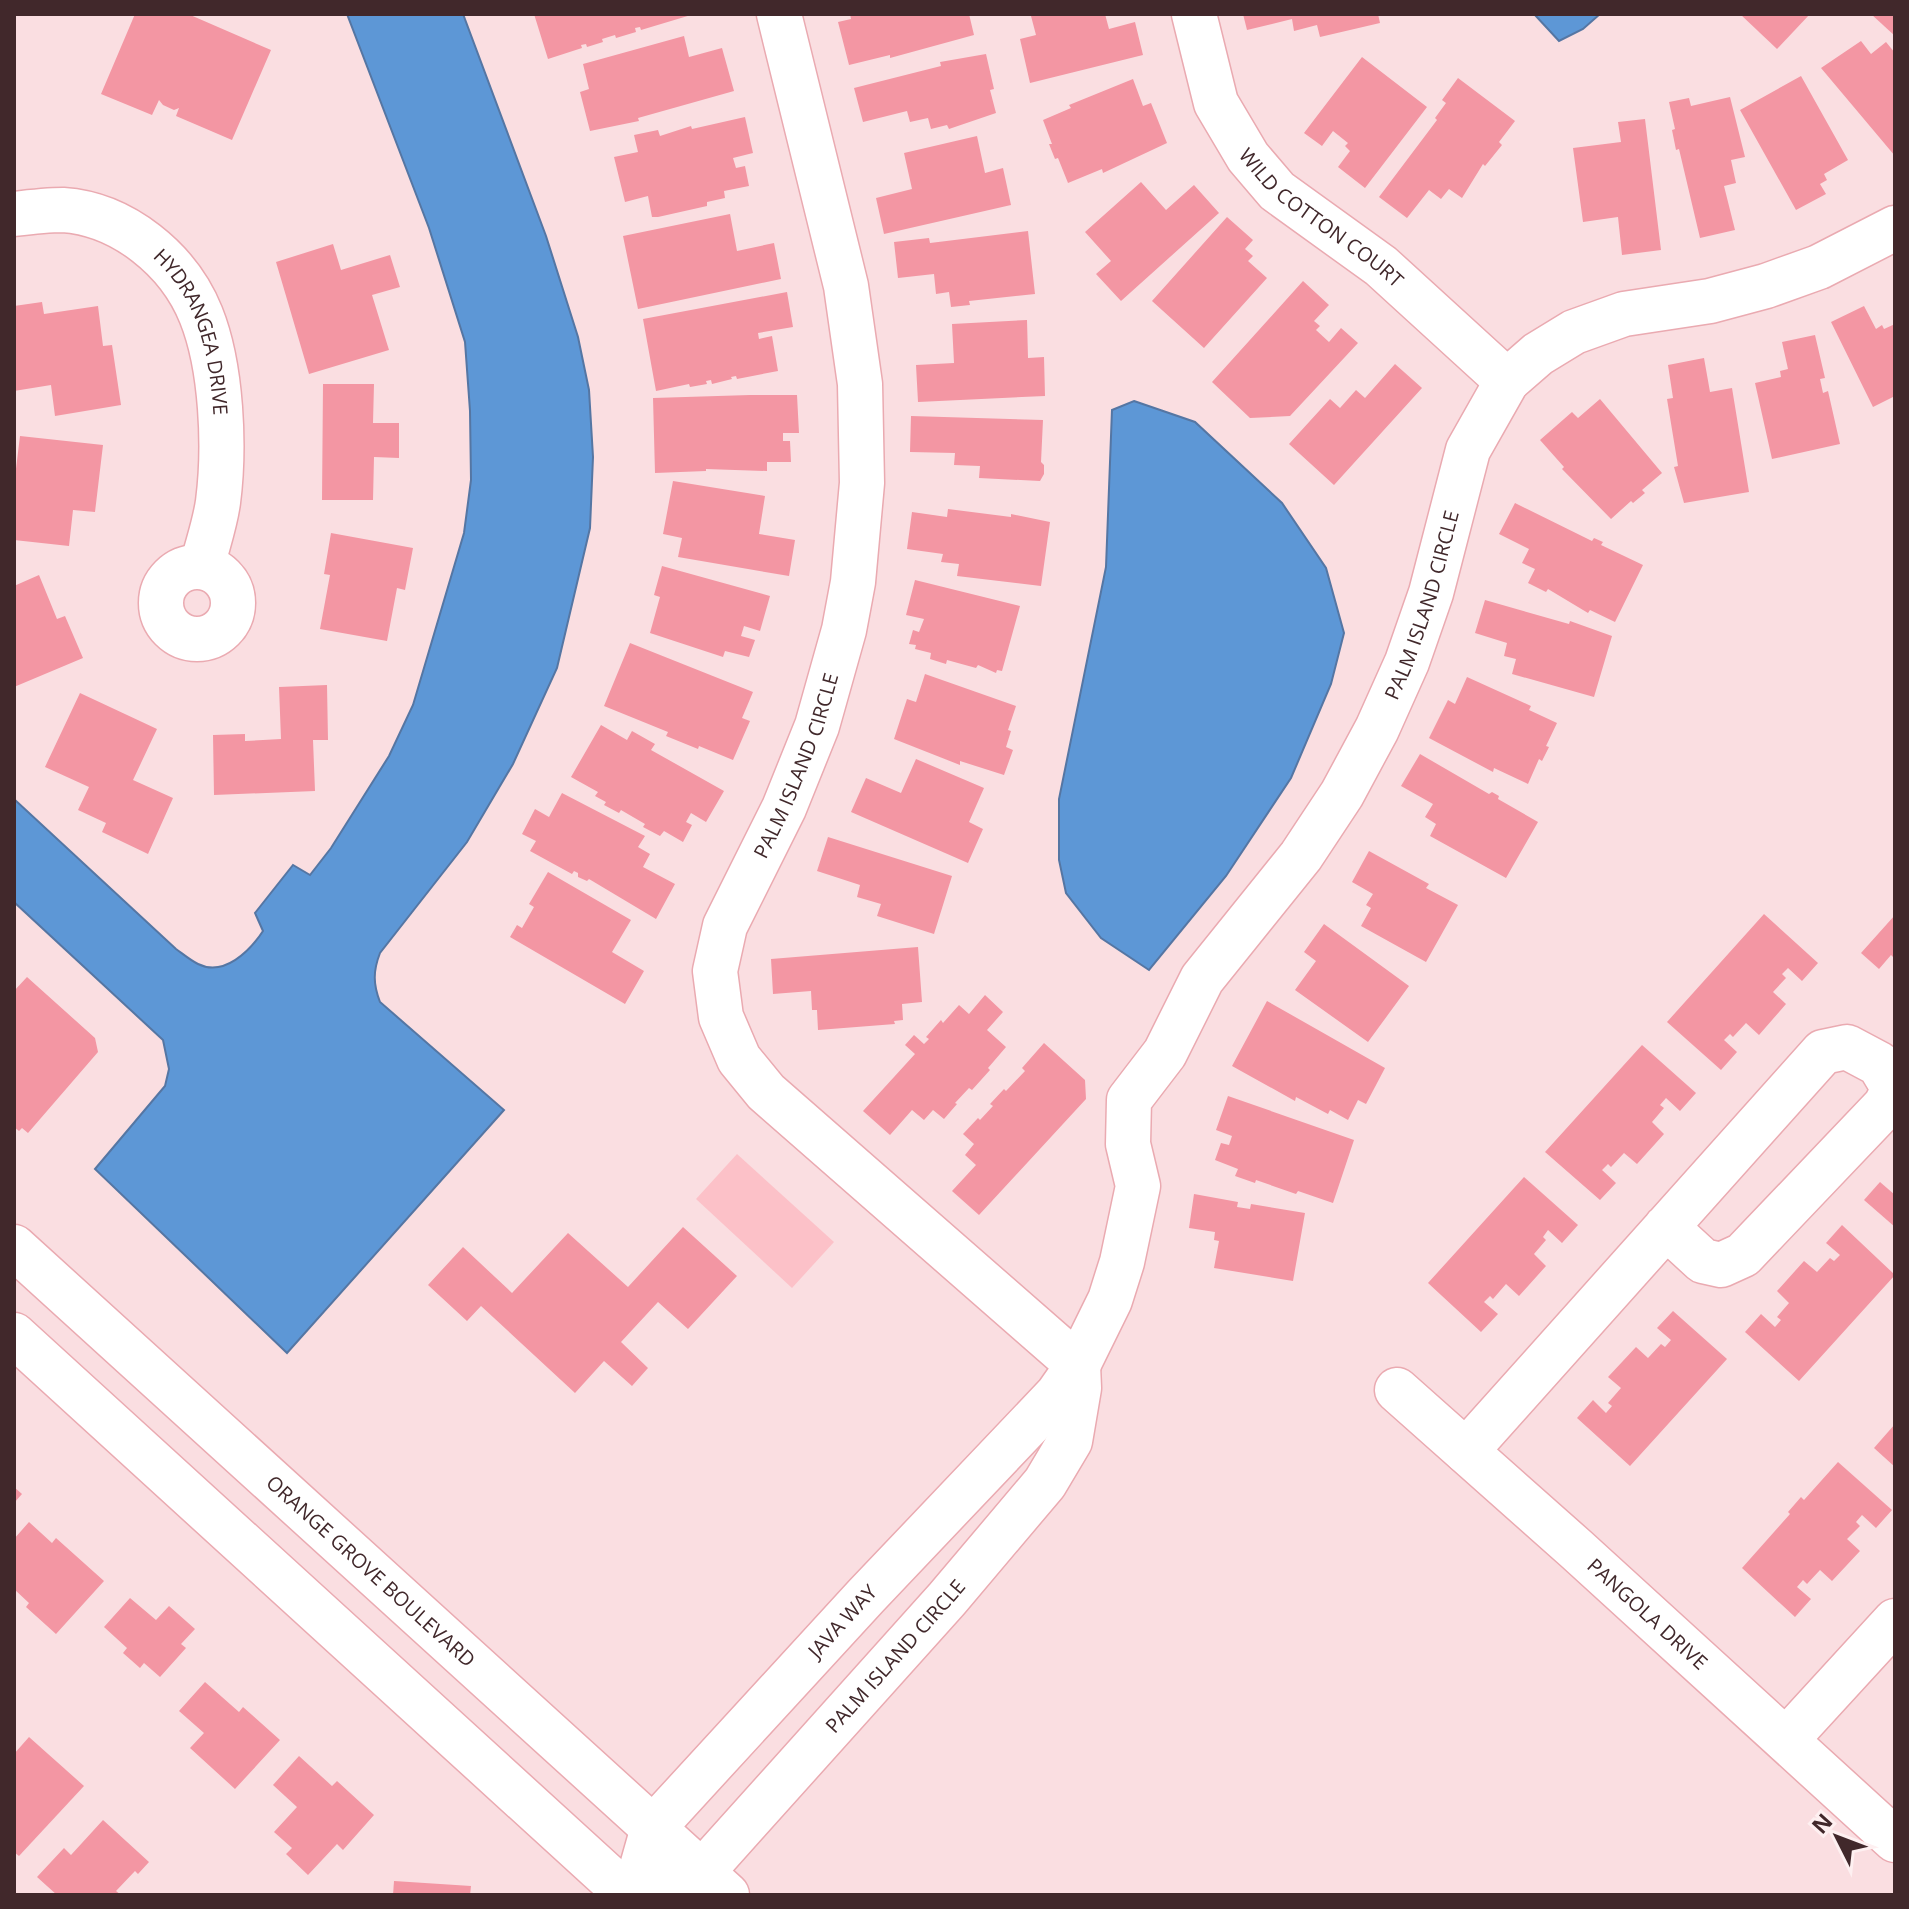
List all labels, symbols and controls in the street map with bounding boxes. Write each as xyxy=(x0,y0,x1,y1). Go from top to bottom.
street label: WILD COTTON COURT xyxy=(1233,142,1410,293)
street label: HYDRANGEA DRIVE xyxy=(148,242,234,416)
street label: PALM ISLAND CIRCLE xyxy=(1378,508,1465,704)
street label: PALM ISLAND CIRCLE xyxy=(747,670,844,863)
street label: ORANGE GROVE BOULEVARD xyxy=(261,1469,481,1673)
street label: PANGOLA DRIVE xyxy=(1582,1552,1714,1675)
street label: PALM ISLAND CIRCLE xyxy=(819,1573,971,1739)
street label: JAVA WAY xyxy=(800,1578,883,1665)
north arrow xyxy=(1797,1797,1877,1877)
text: N xyxy=(1804,1806,1839,1840)

